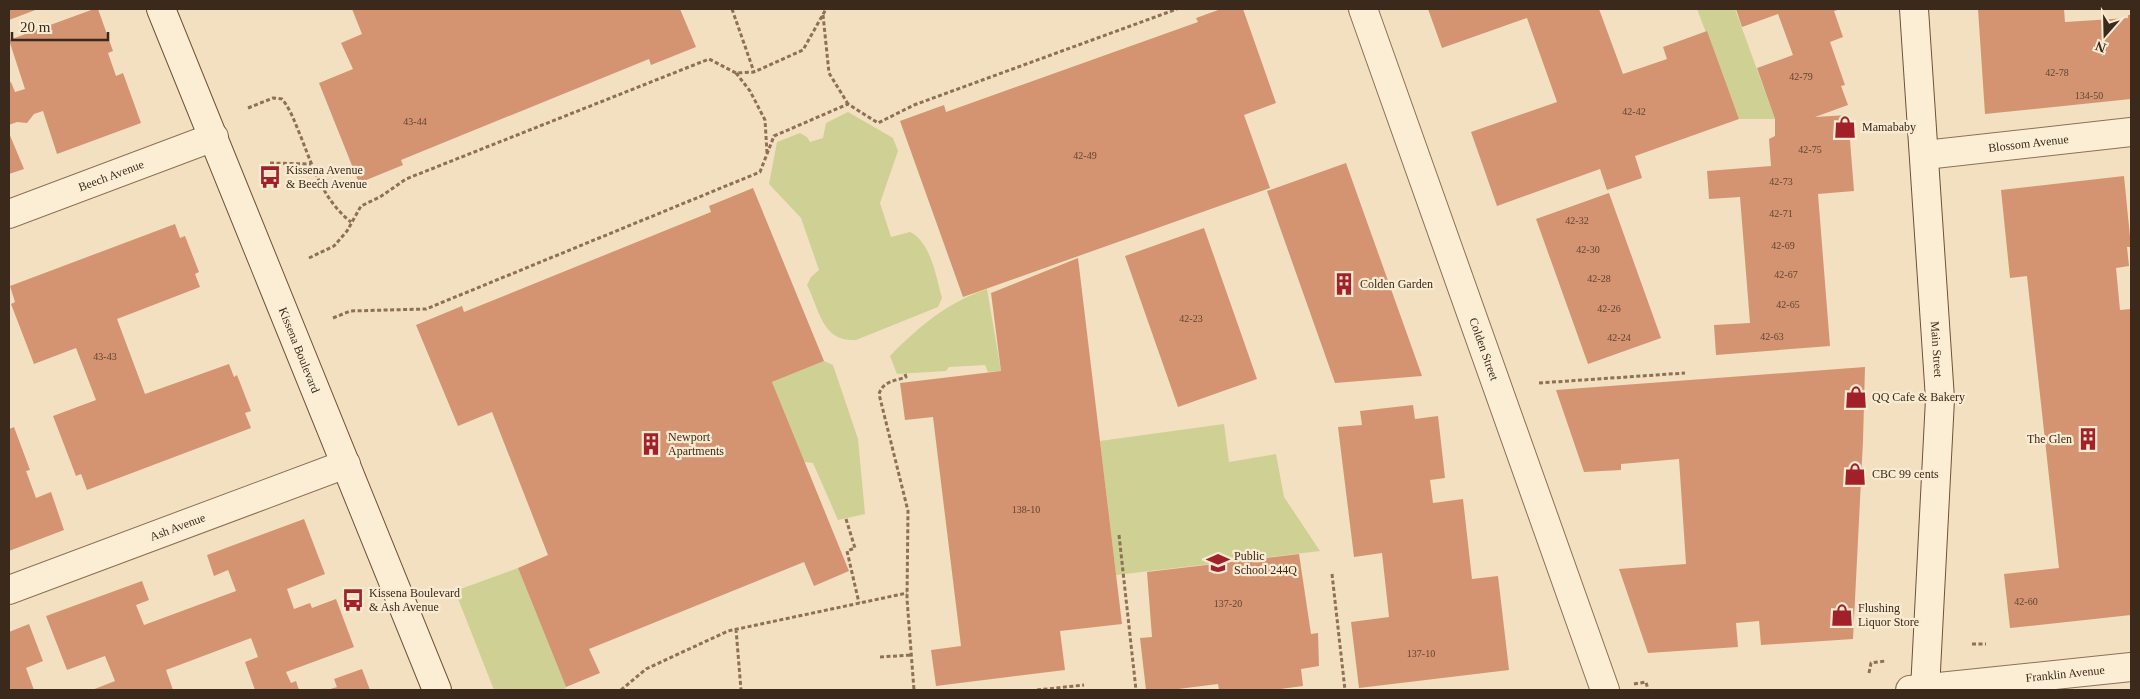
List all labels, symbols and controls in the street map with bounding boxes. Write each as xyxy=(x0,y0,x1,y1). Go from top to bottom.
scale bar xyxy=(12,10,109,42)
north arrow xyxy=(2080,10,2130,60)
text: 20 m xyxy=(20,19,51,35)
text: N xyxy=(2093,38,2108,56)
house number: 42-78 xyxy=(2045,67,2069,78)
house number: 42-79 xyxy=(1789,71,1813,82)
house number: 134-50 xyxy=(2075,90,2103,101)
house number: 42-42 xyxy=(1622,106,1646,117)
shop icon: Mamababy xyxy=(1832,114,1858,140)
house number: 43-44 xyxy=(403,116,427,127)
place label: Mamababy xyxy=(1862,120,1916,134)
street label: Blossom Avenue xyxy=(1987,132,2069,155)
house number: 42-75 xyxy=(1798,144,1822,155)
house number: 42-49 xyxy=(1073,150,1097,161)
street label: Beech Avenue xyxy=(76,157,146,194)
place label: Kissena Avenue & Beech Avenue xyxy=(286,163,367,191)
bus stop icon: Kissena Avenue & Beech Avenue xyxy=(257,164,283,190)
house number: 42-73 xyxy=(1769,176,1793,187)
house number: 42-71 xyxy=(1769,208,1793,219)
house number: 42-32 xyxy=(1565,215,1589,226)
house number: 42-69 xyxy=(1771,240,1795,251)
house number: 42-30 xyxy=(1576,244,1600,255)
house number: 42-67 xyxy=(1774,269,1798,280)
building icon: Colden Garden xyxy=(1331,271,1357,297)
house number: 42-28 xyxy=(1587,273,1611,284)
place label: Colden Garden xyxy=(1360,277,1433,291)
house number: 42-65 xyxy=(1776,299,1800,310)
house number: 42-26 xyxy=(1597,303,1621,314)
street label: Kissena Boulevard xyxy=(276,305,323,395)
house number: 42-23 xyxy=(1179,313,1203,324)
street label: Colden Street xyxy=(1466,316,1502,383)
street label: Main Street xyxy=(1928,321,1946,378)
house number: 42-63 xyxy=(1760,331,1784,342)
house number: 42-24 xyxy=(1607,332,1631,343)
house number: 43-43 xyxy=(93,351,117,362)
shop icon: QQ Cafe & Bakery xyxy=(1843,384,1869,410)
place label: QQ Cafe & Bakery xyxy=(1872,390,1965,404)
building icon: The Glen xyxy=(2075,426,2101,452)
place label: Newport Apartments xyxy=(668,430,724,458)
building icon: Newport Apartments xyxy=(638,431,664,457)
place label: The Glen xyxy=(2027,432,2072,446)
shop icon: CBC 99 cents xyxy=(1842,461,1868,487)
place label: CBC 99 cents xyxy=(1872,467,1939,481)
house number: 138-10 xyxy=(1012,504,1040,515)
street label: Ash Avenue xyxy=(148,510,207,544)
place label: Public School 244Q xyxy=(1234,549,1297,577)
school or university icon: Public School 244Q xyxy=(1205,550,1231,576)
place label: Kissena Boulevard & Ash Avenue xyxy=(369,586,460,614)
bus stop icon: Kissena Boulevard & Ash Avenue xyxy=(340,587,366,613)
house number: 42-60 xyxy=(2014,596,2038,607)
house number: 137-20 xyxy=(1214,598,1242,609)
place label: Flushing Liquor Store xyxy=(1858,601,1919,629)
shop icon: Flushing Liquor Store xyxy=(1829,602,1855,628)
house number: 137-10 xyxy=(1407,648,1435,659)
street label: Franklin Avenue xyxy=(2025,663,2105,685)

